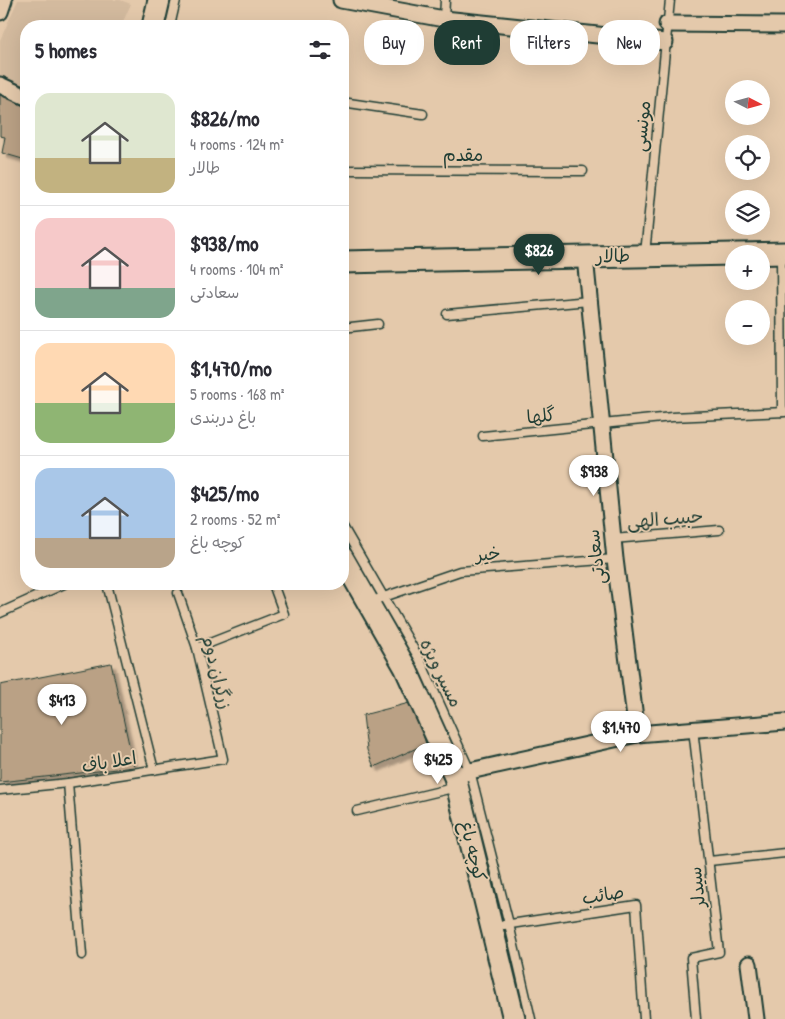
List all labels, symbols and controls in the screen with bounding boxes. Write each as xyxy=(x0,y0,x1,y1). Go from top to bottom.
chip: Buy xyxy=(364,20,424,65)
chip: Rent xyxy=(434,20,500,65)
chip: Filters xyxy=(510,20,588,65)
chip: New xyxy=(598,20,660,65)
text: 5 homes xyxy=(35,36,97,65)
icon: filters xyxy=(306,36,334,64)
north arrow xyxy=(725,80,770,125)
map controls xyxy=(725,80,770,345)
street label: مونسی xyxy=(626,99,657,153)
text: $826/mo xyxy=(190,104,260,133)
icon: home xyxy=(75,113,135,173)
text: 4 rooms · 124 m² xyxy=(190,133,284,155)
button: locate xyxy=(725,135,770,180)
street label: مقدم xyxy=(443,142,483,169)
text: طالار xyxy=(190,156,220,178)
button: layers xyxy=(725,190,770,235)
text: $938/mo xyxy=(190,229,258,258)
pin: $826 xyxy=(509,234,569,276)
icon: home xyxy=(75,238,135,298)
text: $826 xyxy=(525,239,553,261)
street label: طالار xyxy=(594,243,630,268)
button: + xyxy=(725,245,770,290)
text: 4 rooms · 104 m² xyxy=(190,258,284,280)
text: سعادتی xyxy=(190,281,239,303)
button: − xyxy=(725,300,770,345)
text: $1,470/mo xyxy=(190,354,272,383)
icon: home xyxy=(75,363,135,423)
text: 5 rooms · 168 m² xyxy=(190,383,284,405)
street label: گلها xyxy=(525,402,557,429)
text: باغ دربندی xyxy=(190,406,256,428)
pin: $938 xyxy=(564,454,624,497)
text: $938 xyxy=(580,460,608,482)
text: $425/mo xyxy=(190,479,259,508)
icon: home xyxy=(75,488,135,548)
street label: حبیب الهی xyxy=(626,503,704,534)
text: 2 rooms · 52 m² xyxy=(190,508,280,530)
street label: سعادتی xyxy=(580,528,611,586)
text: کوچه باغ xyxy=(190,531,245,553)
street label: خیر xyxy=(472,540,502,567)
street label: زرگران دوم xyxy=(194,632,239,712)
street label: مسیر ویژه xyxy=(414,634,469,711)
pin: $413 xyxy=(32,684,92,726)
text: $413 xyxy=(48,689,76,711)
pin: $1,470 xyxy=(580,710,662,753)
text: $1,470 xyxy=(602,716,640,738)
pin: $425 xyxy=(408,742,468,785)
street label: اعلا باف xyxy=(80,745,138,778)
text: $425 xyxy=(424,748,452,770)
street label: کوچه باغ xyxy=(454,818,493,884)
street label: سیدلر xyxy=(682,865,711,911)
street label: صائب xyxy=(580,879,626,910)

